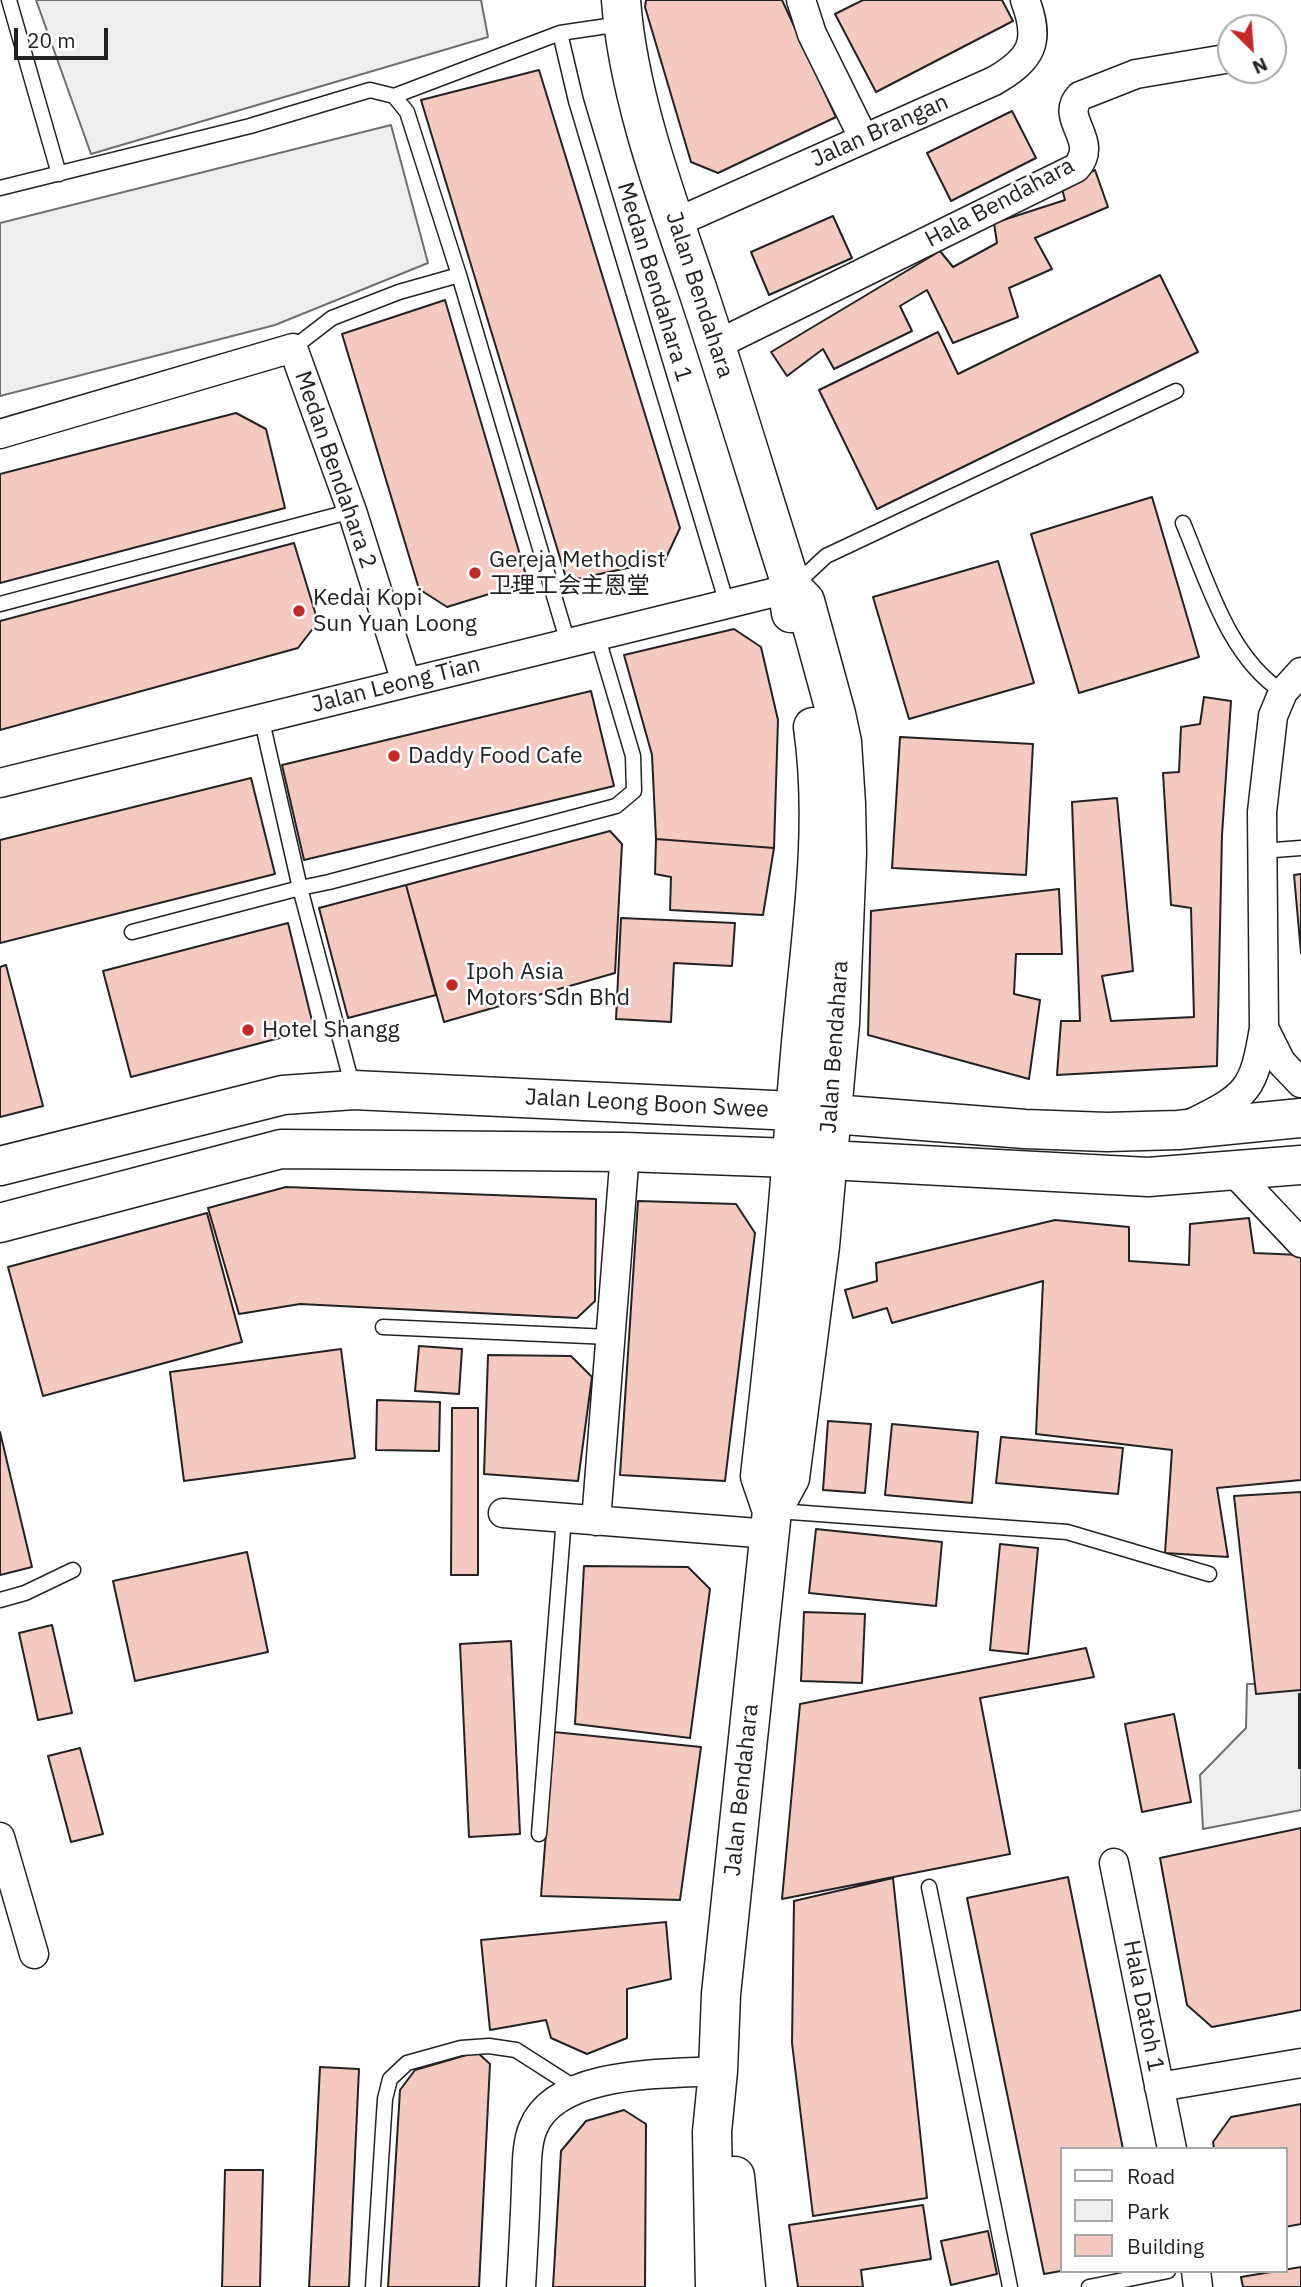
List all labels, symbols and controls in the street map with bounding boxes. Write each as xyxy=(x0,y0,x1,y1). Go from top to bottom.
scale bar xyxy=(18,14,112,58)
north arrow xyxy=(1217,14,1287,84)
text: 20 m xyxy=(27,26,76,54)
text: N xyxy=(1249,52,1271,80)
street label: Jalan Brangan xyxy=(807,88,953,174)
street label: Hala Bendahara xyxy=(921,152,1079,254)
street label: Medan Bendahara 1 xyxy=(611,179,697,385)
street label: Jalan Bendahara xyxy=(659,208,739,382)
street label: Medan Bendahara 2 xyxy=(288,368,382,572)
place label: Gereja Methodist 卫理工会主恩堂 xyxy=(489,546,666,600)
marker: Gereja Methodist 卫理工会主恩堂 xyxy=(467,565,483,581)
place label: Kedai Kopi Sun Yuan Loong xyxy=(313,584,477,638)
marker: Kedai Kopi Sun Yuan Loong xyxy=(291,603,307,619)
street label: Jalan Leong Tian xyxy=(309,651,483,719)
place label: Daddy Food Cafe xyxy=(408,742,583,770)
marker: Daddy Food Cafe xyxy=(386,748,402,764)
place label: Ipoh Asia Motors Sdn Bhd xyxy=(466,958,630,1012)
street label: Jalan Bendahara xyxy=(815,960,855,1134)
marker: Ipoh Asia Motors Sdn Bhd xyxy=(444,977,460,993)
place label: Hotel Shangg xyxy=(262,1016,400,1044)
marker: Hotel Shangg xyxy=(240,1022,256,1038)
street label: Jalan Leong Boon Swee xyxy=(524,1084,770,1124)
street label: Jalan Bendahara xyxy=(719,1702,765,1878)
street label: Hala Datoh 1 xyxy=(1117,1938,1169,2074)
legend xyxy=(1060,2147,1287,2273)
text: Road xyxy=(1127,2162,1175,2190)
text: Park xyxy=(1127,2197,1170,2225)
text: Building xyxy=(1127,2232,1204,2260)

